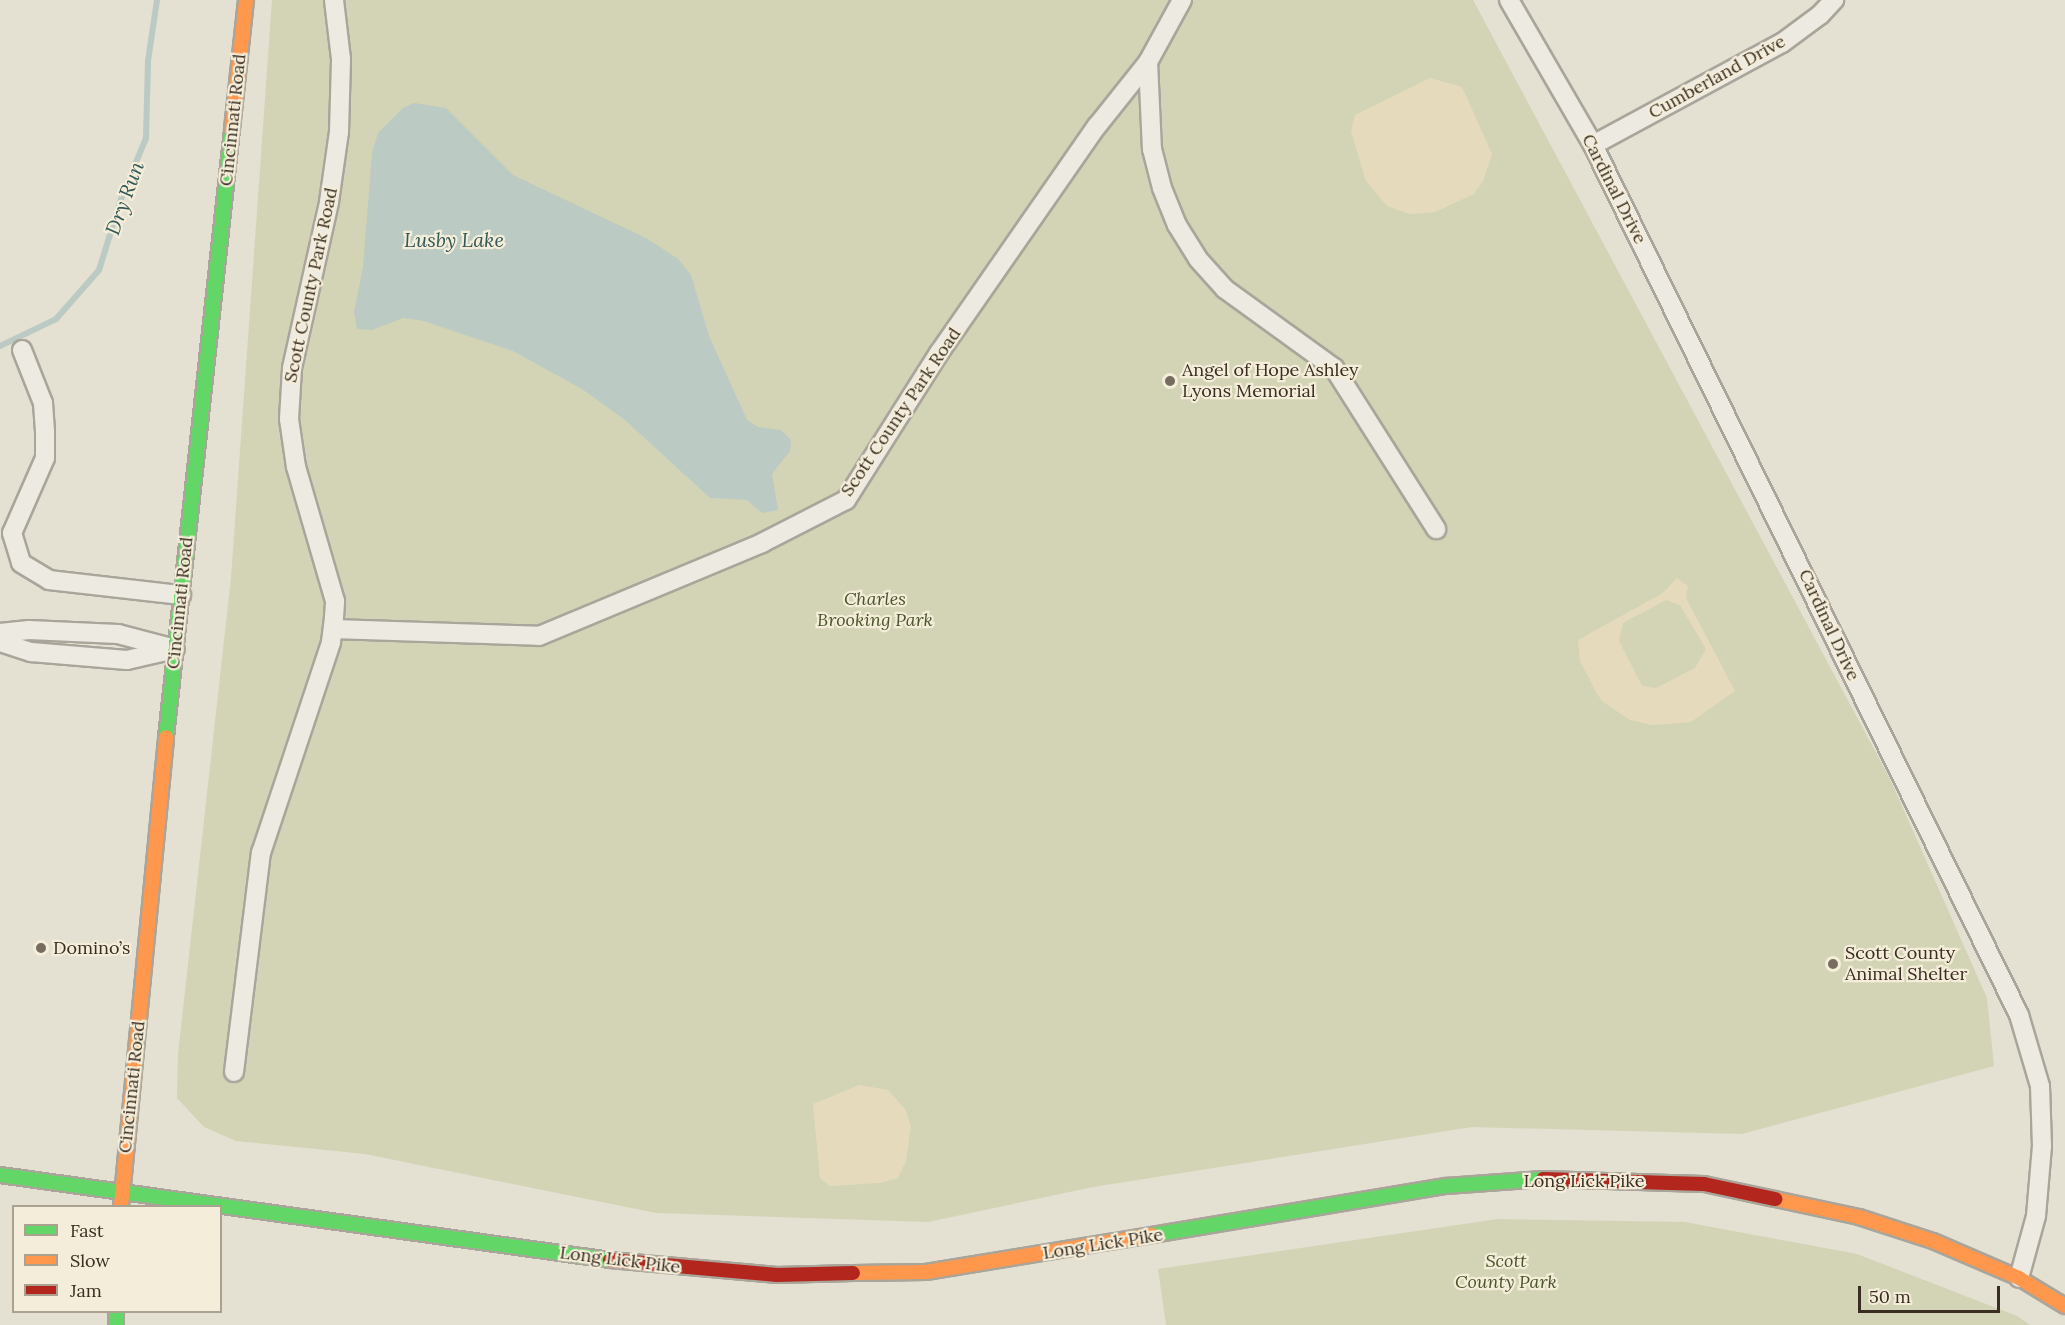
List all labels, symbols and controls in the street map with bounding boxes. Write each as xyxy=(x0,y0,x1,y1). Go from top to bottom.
street label: Cumberland Drive xyxy=(1645,30,1789,124)
street label: Cincinnati Road xyxy=(215,53,251,187)
street label: Cardinal Drive xyxy=(1577,131,1651,247)
water label: Dry Run xyxy=(100,158,148,238)
street label: Scott County Park Road xyxy=(280,185,342,385)
water label: Lusby Lake xyxy=(404,227,504,251)
street label: Scott County Park Road xyxy=(836,324,966,500)
place label: Angel of Hope Ashley Lyons Memorial xyxy=(1182,360,1359,403)
marker: Angel of Hope Ashley Lyons Memorial xyxy=(1163,374,1177,388)
street label: Cincinnati Road xyxy=(162,536,198,670)
street label: Cardinal Drive xyxy=(1794,566,1864,684)
park label: Charles Brooking Park xyxy=(817,589,933,632)
place label: Domino’s xyxy=(53,937,130,959)
marker: Domino’s xyxy=(34,941,48,955)
place label: Scott County Animal Shelter xyxy=(1845,943,1967,986)
marker: Scott County Animal Shelter xyxy=(1826,957,1840,971)
street label: Cincinnati Road xyxy=(114,1020,150,1154)
street label: Long Lick Pike xyxy=(1523,1170,1645,1192)
legend xyxy=(12,1205,222,1313)
text: Fast xyxy=(70,1219,104,1242)
street label: Long Lick Pike xyxy=(1041,1224,1165,1264)
street label: Long Lick Pike xyxy=(559,1242,681,1278)
text: Slow xyxy=(70,1249,110,1272)
park label: Scott County Park xyxy=(1455,1251,1557,1294)
scale bar xyxy=(1861,1274,2004,1312)
text: Jam xyxy=(70,1279,102,1302)
text: 50 m xyxy=(1869,1285,1911,1308)

